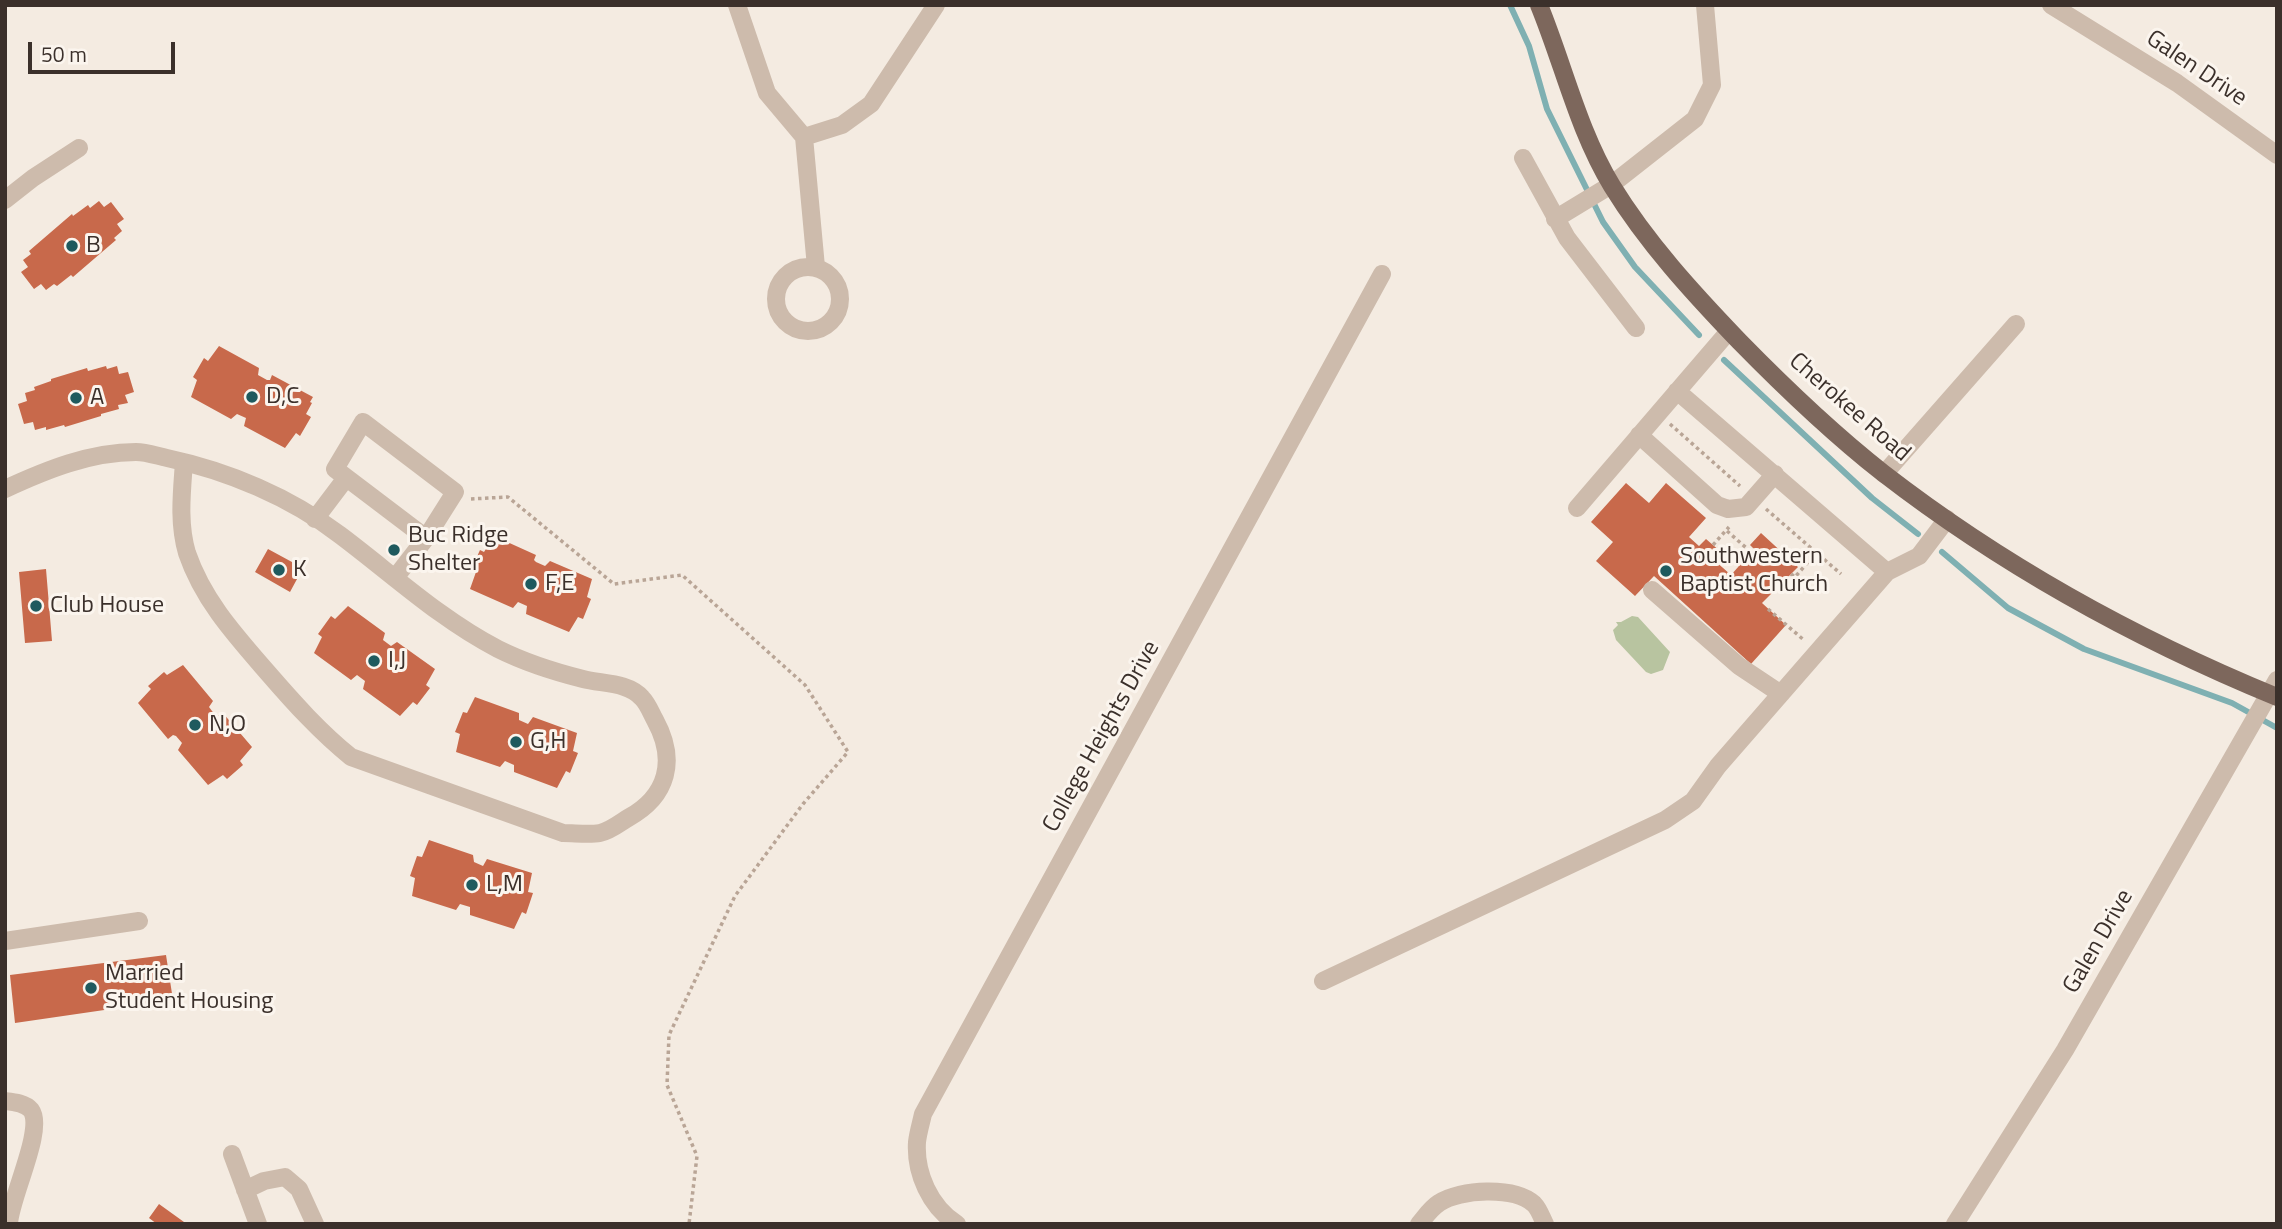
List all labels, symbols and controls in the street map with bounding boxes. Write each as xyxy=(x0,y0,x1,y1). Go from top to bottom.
street label: Galen Drive xyxy=(2140,25,2252,113)
scale bar xyxy=(32,28,178,72)
text: 50 m xyxy=(41,38,87,70)
place label: B xyxy=(86,232,101,260)
marker: B xyxy=(64,238,80,254)
street label: Cherokee Road xyxy=(1782,347,1916,469)
place label: D,C xyxy=(266,383,299,411)
place label: A xyxy=(90,384,104,412)
marker: D,C xyxy=(244,389,260,405)
marker: A xyxy=(68,390,84,406)
place label: Buc Ridge Shelter xyxy=(408,522,508,578)
marker: Buc Ridge Shelter xyxy=(386,542,402,558)
place label: Southwestern Baptist Church xyxy=(1680,543,1828,599)
place label: K xyxy=(293,556,307,584)
marker: K xyxy=(271,562,287,578)
marker: Southwestern Baptist Church xyxy=(1658,563,1674,579)
place label: F,E xyxy=(545,570,575,598)
marker: F,E xyxy=(523,576,539,592)
place label: Club House xyxy=(50,592,164,620)
marker: Club House xyxy=(28,598,44,614)
street label: College Heights Drive xyxy=(1037,636,1167,838)
place label: I,J xyxy=(388,647,406,675)
marker: I,J xyxy=(366,653,382,669)
place label: N,O xyxy=(209,711,246,739)
marker: N,O xyxy=(187,717,203,733)
place label: G,H xyxy=(530,728,566,756)
marker: G,H xyxy=(508,734,524,750)
place label: L,M xyxy=(486,871,523,899)
marker: L,M xyxy=(464,877,480,893)
street label: Galen Drive xyxy=(2058,885,2140,999)
place label: Married Student Housing xyxy=(105,960,273,1016)
marker: Married Student Housing xyxy=(83,980,99,996)

